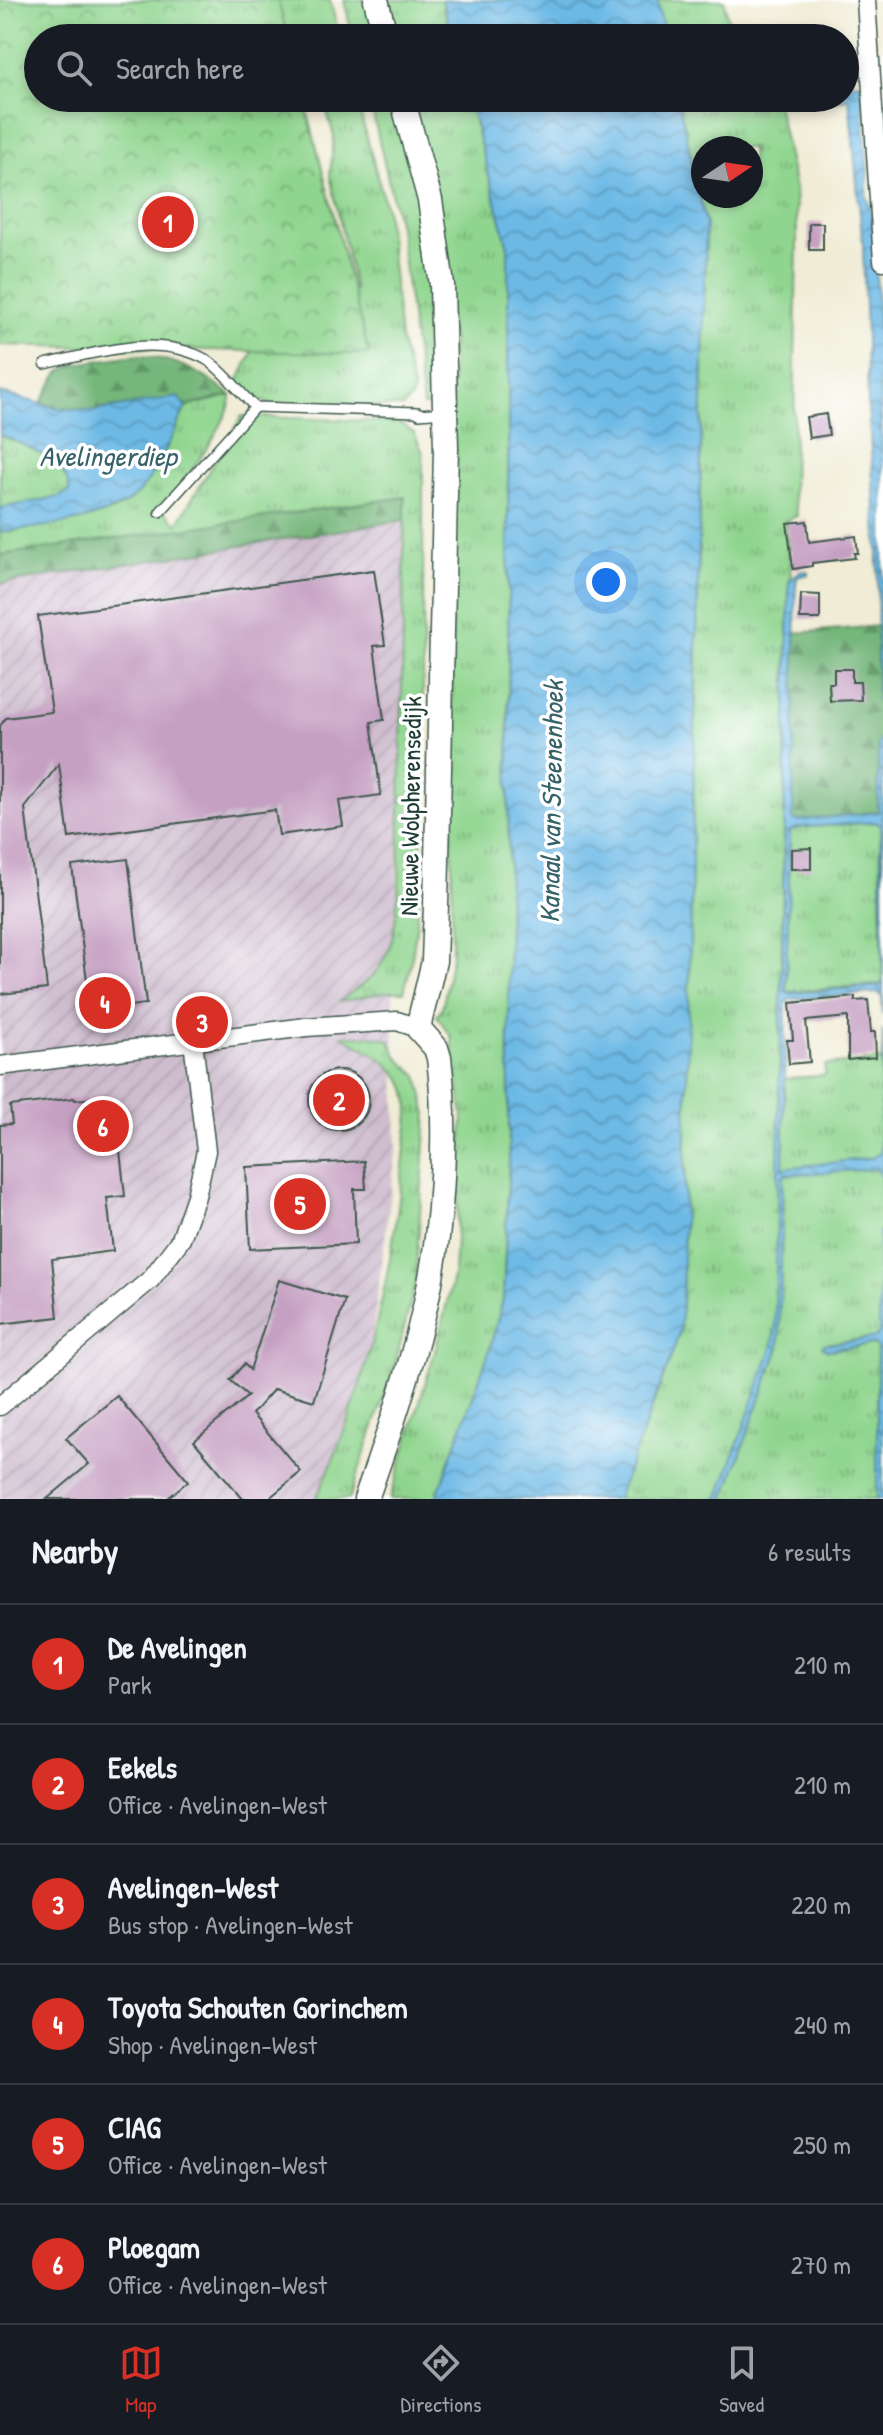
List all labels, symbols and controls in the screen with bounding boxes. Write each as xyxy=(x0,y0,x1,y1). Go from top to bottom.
search box xyxy=(24,24,859,112)
icon: search xyxy=(52,46,96,90)
text: Search here xyxy=(116,48,244,88)
north arrow xyxy=(691,136,763,208)
pin: 1 xyxy=(142,192,194,252)
water label: Avelingerdiep xyxy=(39,437,179,475)
your location xyxy=(586,562,626,602)
water label: Kanaal van Steenenhoek xyxy=(530,678,572,924)
street label: Nieuwe Wolpherensedijk xyxy=(391,696,429,916)
pin: 4 xyxy=(79,973,131,1033)
pin: 3 xyxy=(176,992,228,1052)
pin: 2 xyxy=(313,1070,365,1130)
pin: 6 xyxy=(77,1096,129,1156)
pin: 5 xyxy=(274,1174,326,1234)
text: Nearby xyxy=(32,1528,118,1574)
text: 6 results xyxy=(768,1534,851,1569)
text: De Avelingen xyxy=(108,1627,247,1667)
text: 1 xyxy=(53,1647,63,1682)
text: 210 m xyxy=(794,1647,851,1682)
text: Park xyxy=(108,1667,152,1702)
text: Eekels xyxy=(108,1747,177,1787)
text: 2 xyxy=(52,1767,64,1802)
text: 210 m xyxy=(794,1767,851,1802)
text: Office · Avelingen-West xyxy=(108,1787,327,1822)
text: Avelingen-West xyxy=(108,1867,278,1907)
text: 3 xyxy=(52,1887,64,1922)
text: 220 m xyxy=(791,1887,851,1922)
text: Bus stop · Avelingen-West xyxy=(108,1907,353,1942)
text: Toyota Schouten Gorinchem xyxy=(108,1987,408,2027)
text: 4 xyxy=(53,2007,63,2042)
text: 240 m xyxy=(794,2007,851,2042)
text: Shop · Avelingen-West xyxy=(108,2027,317,2062)
text: CIAG xyxy=(108,2107,161,2147)
text: 5 xyxy=(53,2127,64,2162)
text: 250 m xyxy=(793,2127,851,2162)
text: Office · Avelingen-West xyxy=(108,2147,327,2182)
text: Ploegam xyxy=(108,2227,200,2267)
text: 6 xyxy=(53,2247,63,2282)
text: 270 m xyxy=(791,2247,851,2282)
text: Office · Avelingen-West xyxy=(108,2267,327,2302)
tab: Map xyxy=(119,2341,163,2419)
tab: Directions xyxy=(401,2341,482,2419)
tab: Saved xyxy=(719,2341,764,2419)

